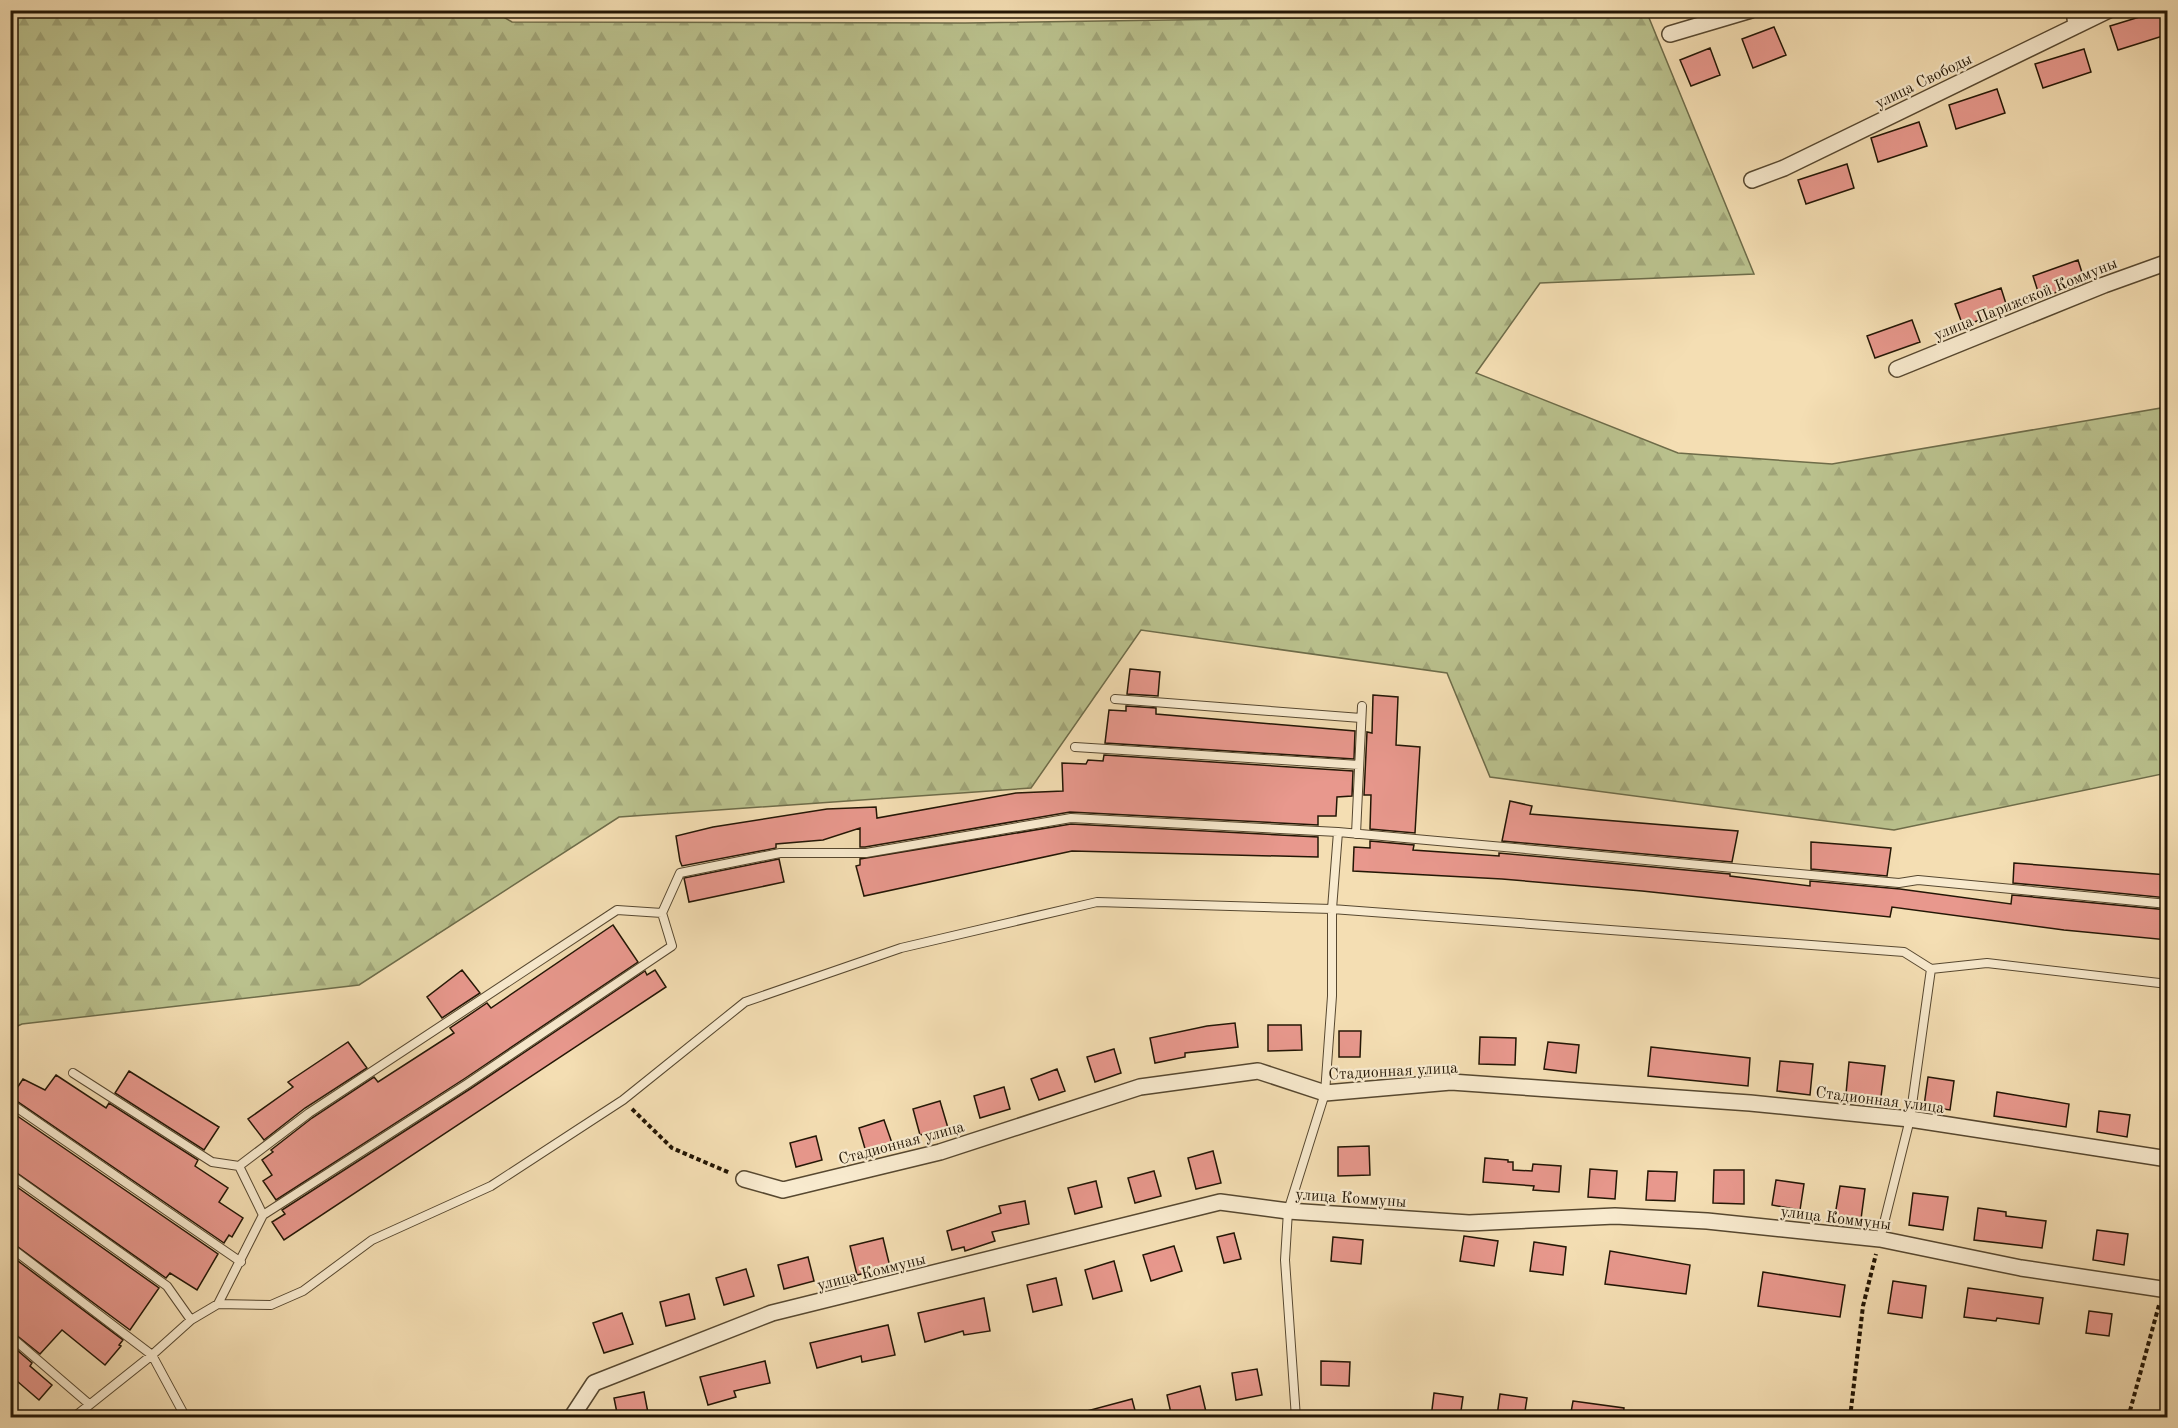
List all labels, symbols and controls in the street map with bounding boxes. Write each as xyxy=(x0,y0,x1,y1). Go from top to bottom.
street label: улица Свободы xyxy=(1873,51,1975,112)
street label: улица Парижской Коммуны xyxy=(1932,256,2120,344)
street label: Стадионная улица xyxy=(1328,1061,1458,1083)
street label: Стадионная улица xyxy=(1814,1085,1945,1117)
street label: Стадионная улица xyxy=(837,1119,966,1168)
street label: улица Коммуны xyxy=(1295,1187,1407,1211)
street label: улица Коммуны xyxy=(1780,1204,1892,1234)
street label: улица Коммуны xyxy=(816,1252,927,1294)

